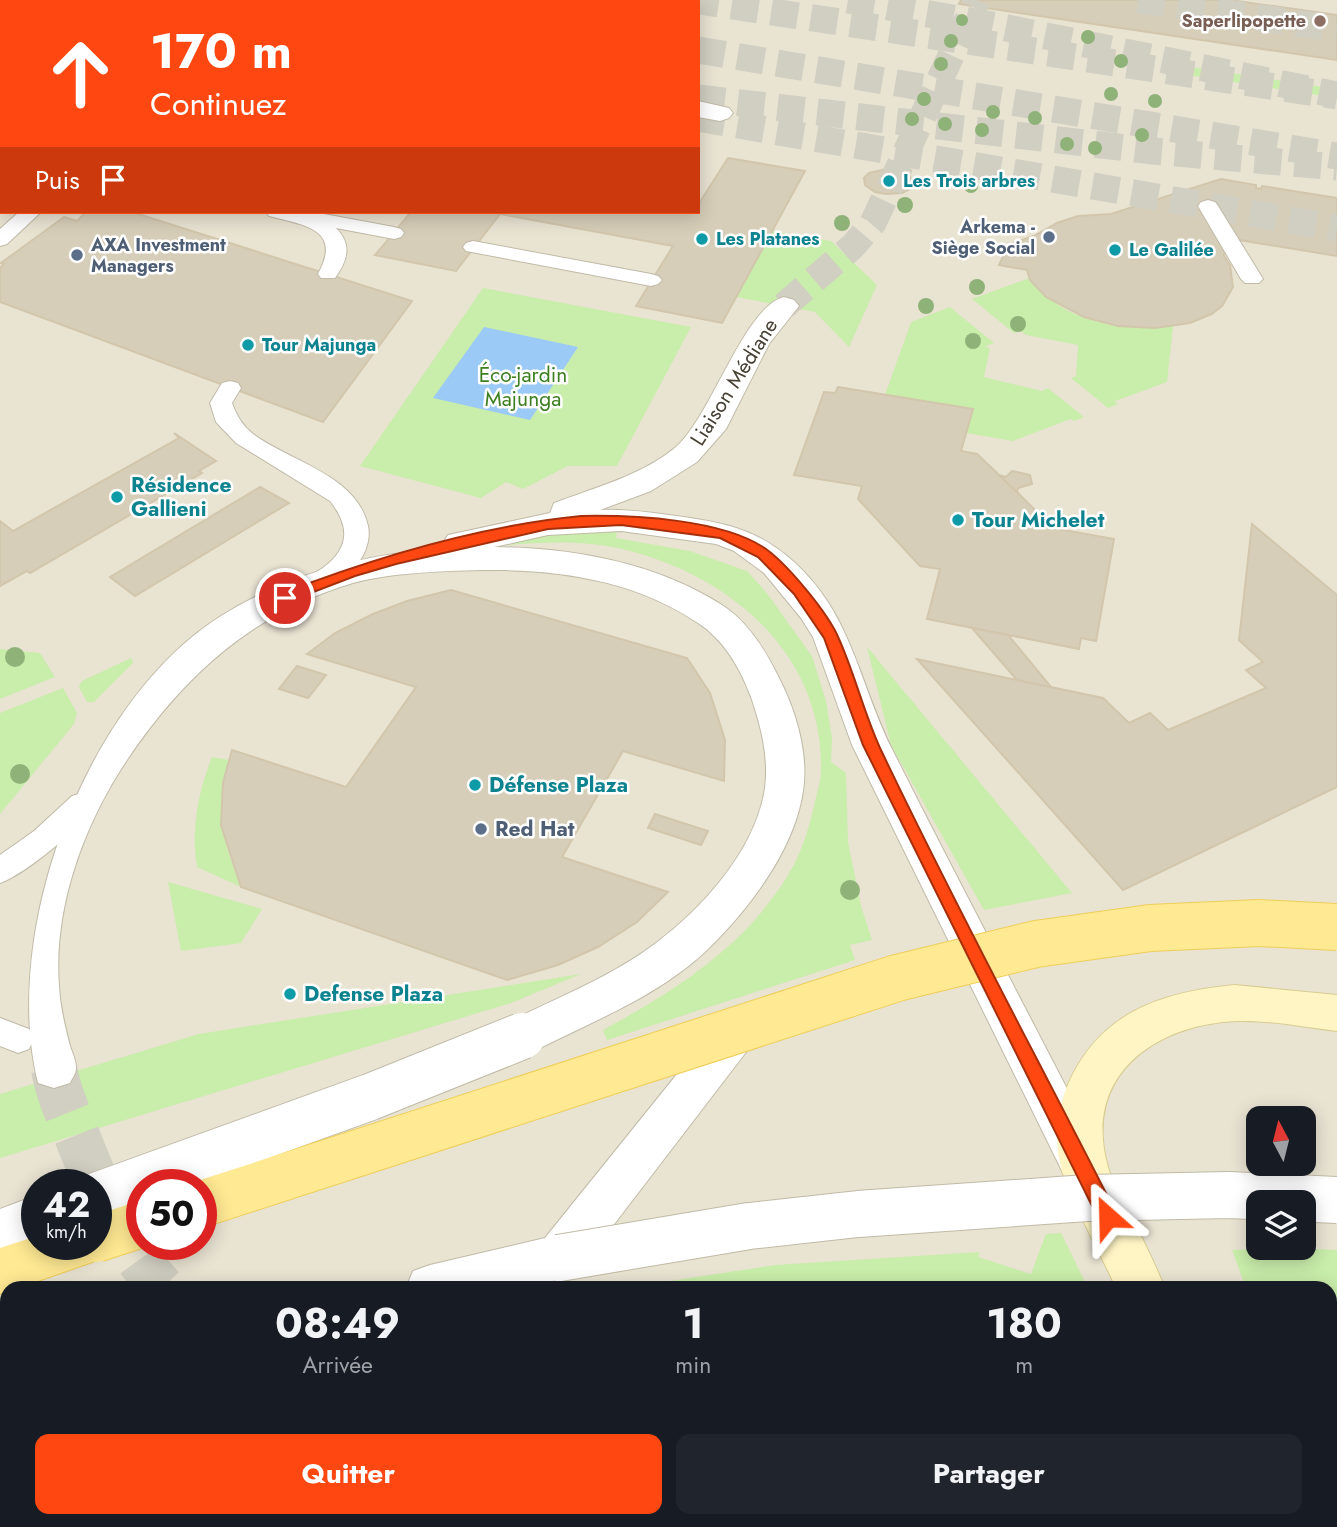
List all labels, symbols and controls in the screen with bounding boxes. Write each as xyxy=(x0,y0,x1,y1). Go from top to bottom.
place label: Saperlipopette xyxy=(1181,8,1306,34)
marker: Saperlipopette xyxy=(1312,13,1328,29)
text: 170 m xyxy=(150,16,292,86)
icon: ahead xyxy=(35,28,126,119)
text: Continuez xyxy=(150,81,287,127)
text: Puis xyxy=(35,161,80,199)
icon: arrive xyxy=(94,161,132,199)
place label: Les Trois arbres xyxy=(903,168,1035,194)
marker: Les Trois arbres xyxy=(881,173,897,189)
place label: Arkema - Siège Social xyxy=(931,214,1035,261)
place label: Les Platanes xyxy=(716,226,820,252)
marker: Arkema - Siège Social xyxy=(1041,229,1057,245)
marker: Les Platanes xyxy=(694,231,710,247)
place label: AXA Investment Managers xyxy=(90,232,226,279)
place label: Le Galilée xyxy=(1129,237,1214,263)
marker: Le Galilée xyxy=(1107,242,1123,258)
marker: AXA Investment Managers xyxy=(69,247,85,263)
street label: Liaison Médiane xyxy=(683,312,785,451)
place label: Tour Majunga xyxy=(262,332,376,358)
marker: Tour Majunga xyxy=(240,337,256,353)
park label: Éco-jardin Majunga xyxy=(479,360,567,414)
place label: Résidence Gallieni xyxy=(131,470,231,524)
marker: Résidence Gallieni xyxy=(109,489,125,505)
place label: Tour Michelet xyxy=(972,505,1105,535)
marker: Tour Michelet xyxy=(950,512,966,528)
pin xyxy=(255,568,315,628)
icon: arrive xyxy=(266,579,304,617)
place label: Défense Plaza xyxy=(489,770,628,800)
marker: Défense Plaza xyxy=(467,777,483,793)
place label: Red Hat xyxy=(495,814,575,844)
marker: Red Hat xyxy=(473,821,489,837)
place label: Defense Plaza xyxy=(304,979,443,1009)
marker: Defense Plaza xyxy=(282,986,298,1002)
north arrow xyxy=(1246,1106,1316,1176)
map controls xyxy=(1246,1106,1316,1260)
speed limit sign: 50 xyxy=(126,1169,217,1260)
text: 42 xyxy=(43,1180,90,1230)
position arrow xyxy=(1071,1180,1145,1254)
button: layers xyxy=(1246,1190,1316,1260)
text: km/h xyxy=(46,1219,87,1245)
text: 08:49 xyxy=(275,1293,400,1354)
text: 1 xyxy=(683,1293,704,1354)
text: 180 xyxy=(986,1293,1062,1354)
text: Arrivée xyxy=(302,1348,373,1382)
text: min xyxy=(675,1348,711,1382)
text: m xyxy=(1015,1348,1033,1382)
button: Quitter xyxy=(35,1434,662,1514)
button: Partager xyxy=(676,1434,1302,1514)

